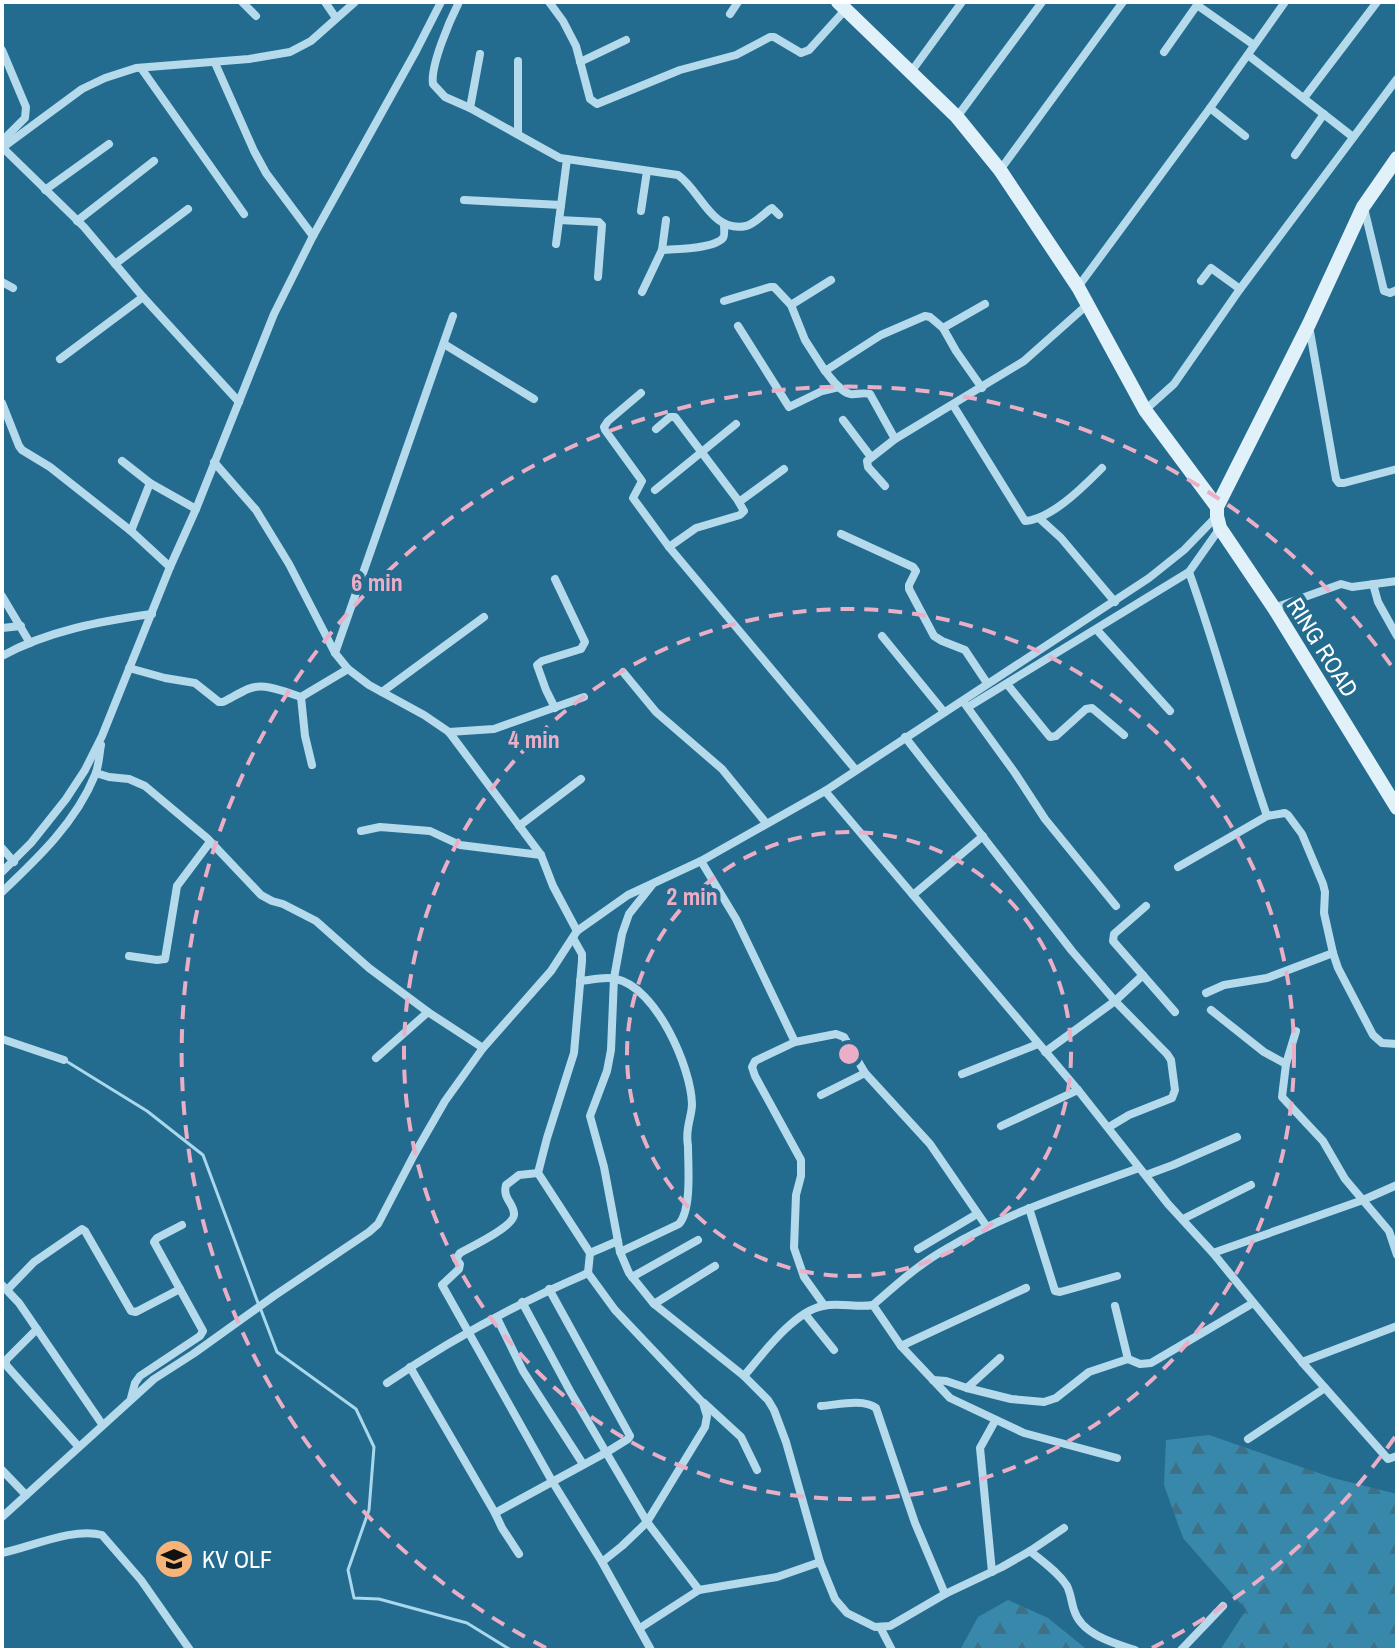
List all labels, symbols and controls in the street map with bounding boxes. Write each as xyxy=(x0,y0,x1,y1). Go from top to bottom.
text: 6 min xyxy=(351,566,403,598)
street label: RING ROAD xyxy=(1280,591,1366,703)
text: 4 min xyxy=(508,723,560,755)
text: 2 min xyxy=(666,880,718,912)
centre of rings xyxy=(835,1040,863,1068)
school or university icon: KV OLF xyxy=(153,1538,195,1580)
place label: KV OLF xyxy=(202,1543,272,1575)

